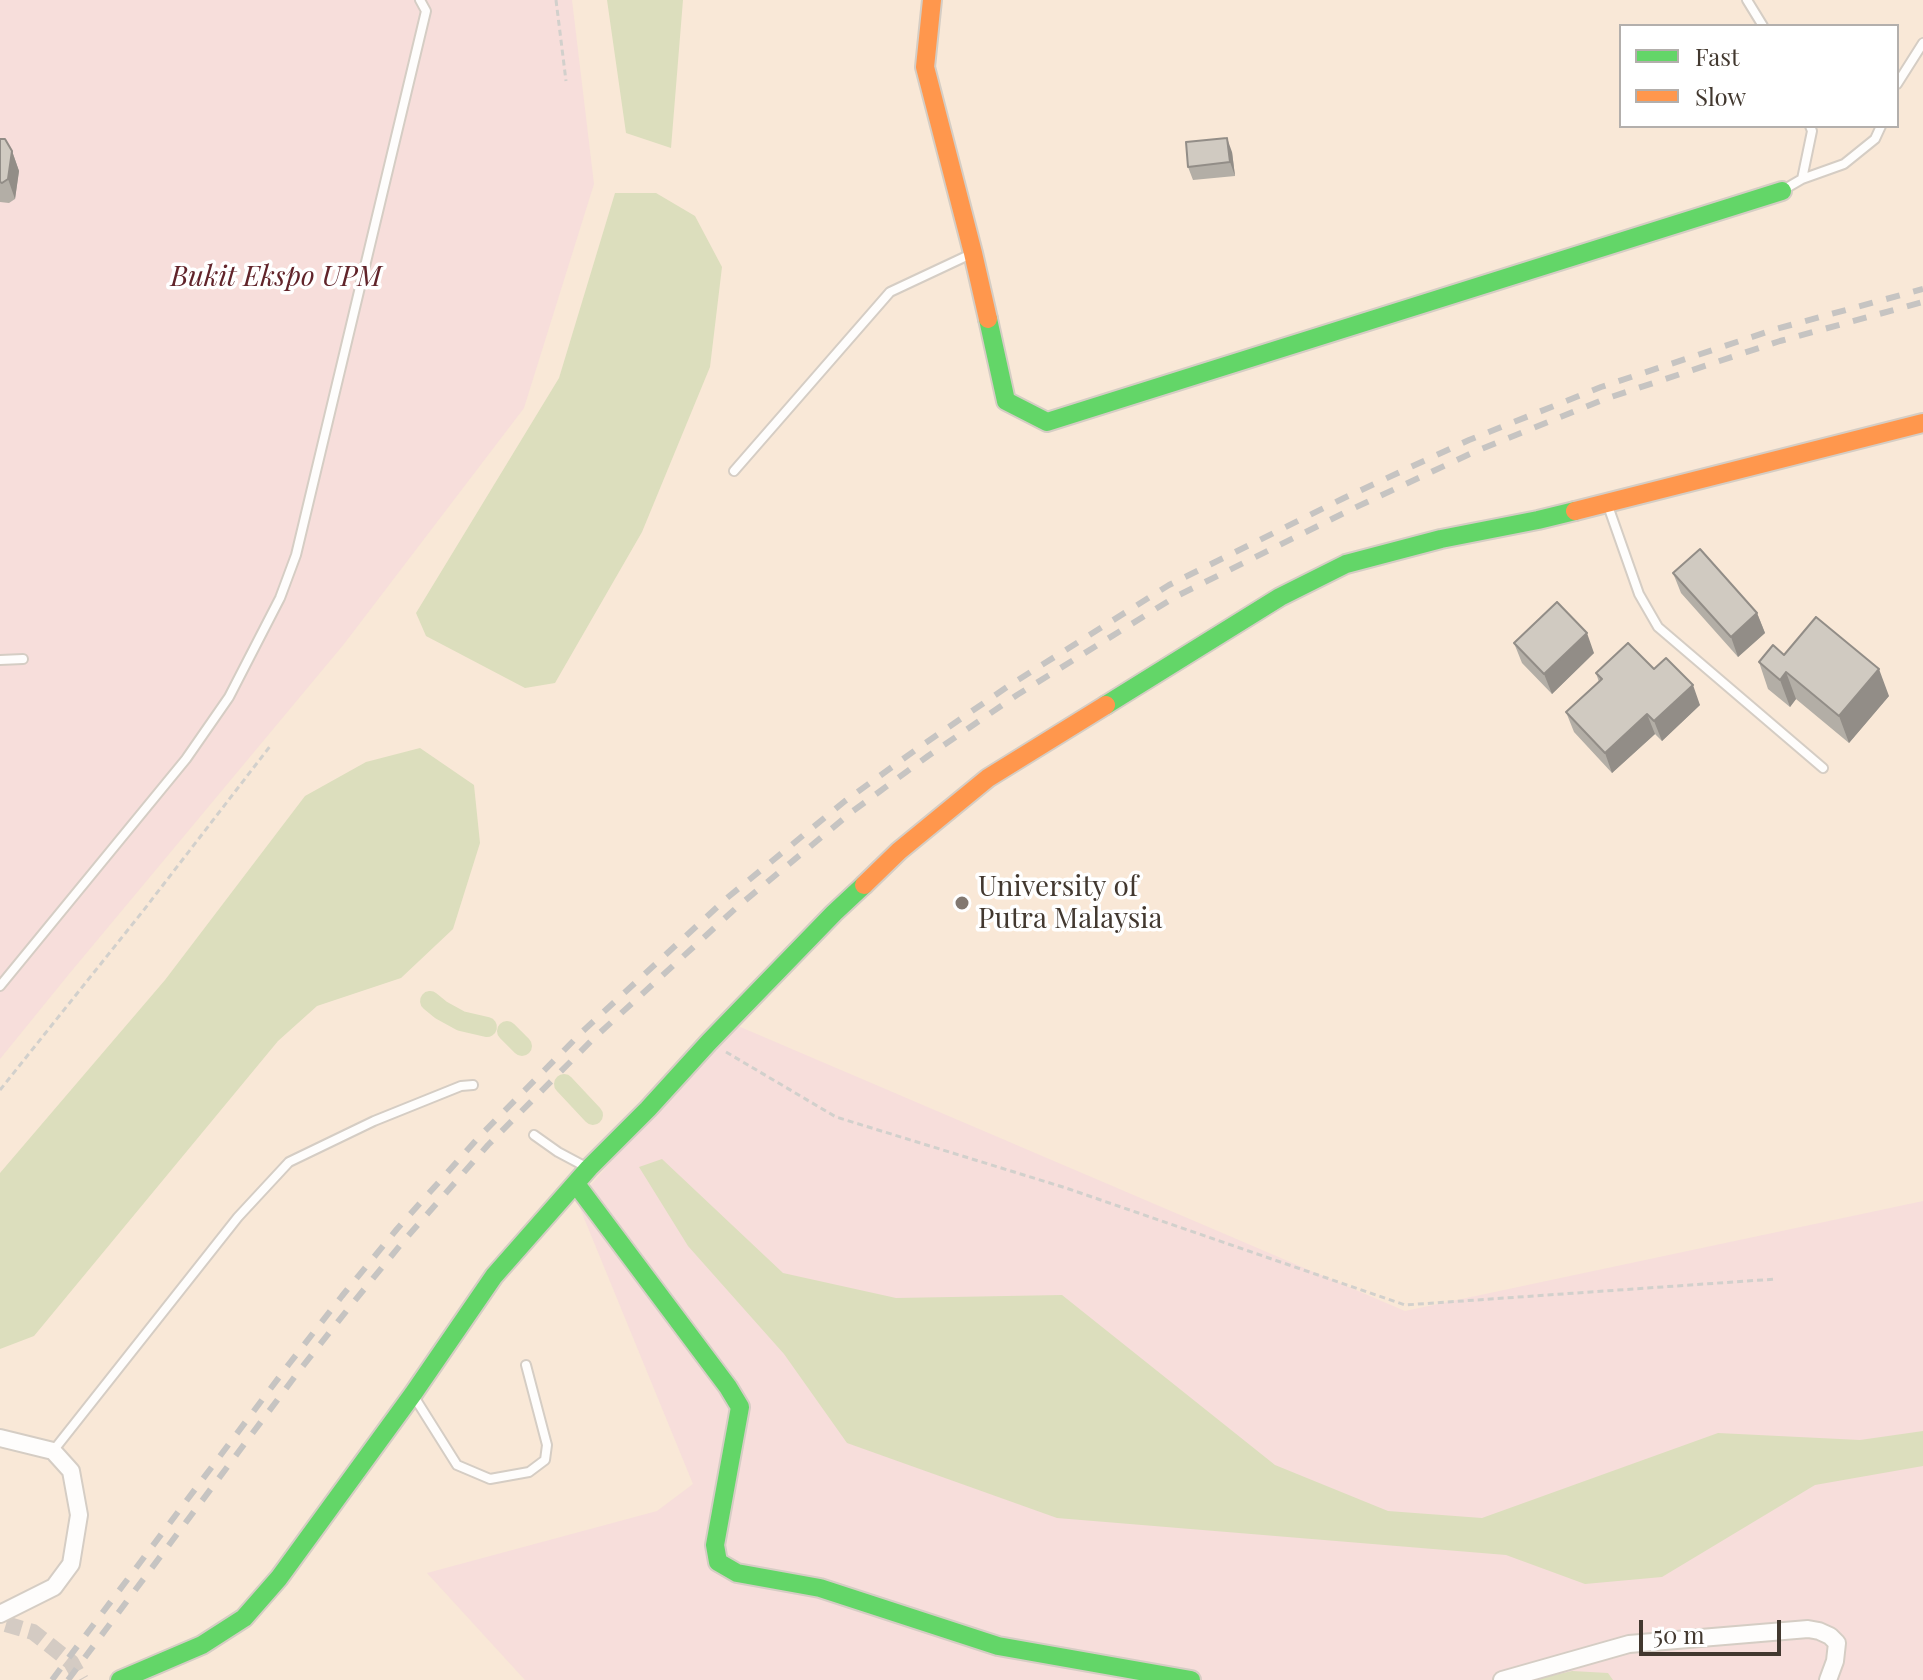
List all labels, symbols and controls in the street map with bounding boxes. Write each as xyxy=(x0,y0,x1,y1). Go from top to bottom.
legend xyxy=(1619,24,1899,128)
text: Fast xyxy=(1695,40,1740,72)
text: Slow xyxy=(1695,80,1746,112)
park label: Bukit Ekspo UPM xyxy=(170,260,382,294)
place label: University of Putra Malaysia xyxy=(978,870,1162,936)
marker: University of Putra Malaysia xyxy=(953,894,971,912)
scale bar xyxy=(1643,1604,1785,1654)
text: 50 m xyxy=(1653,1618,1705,1650)

